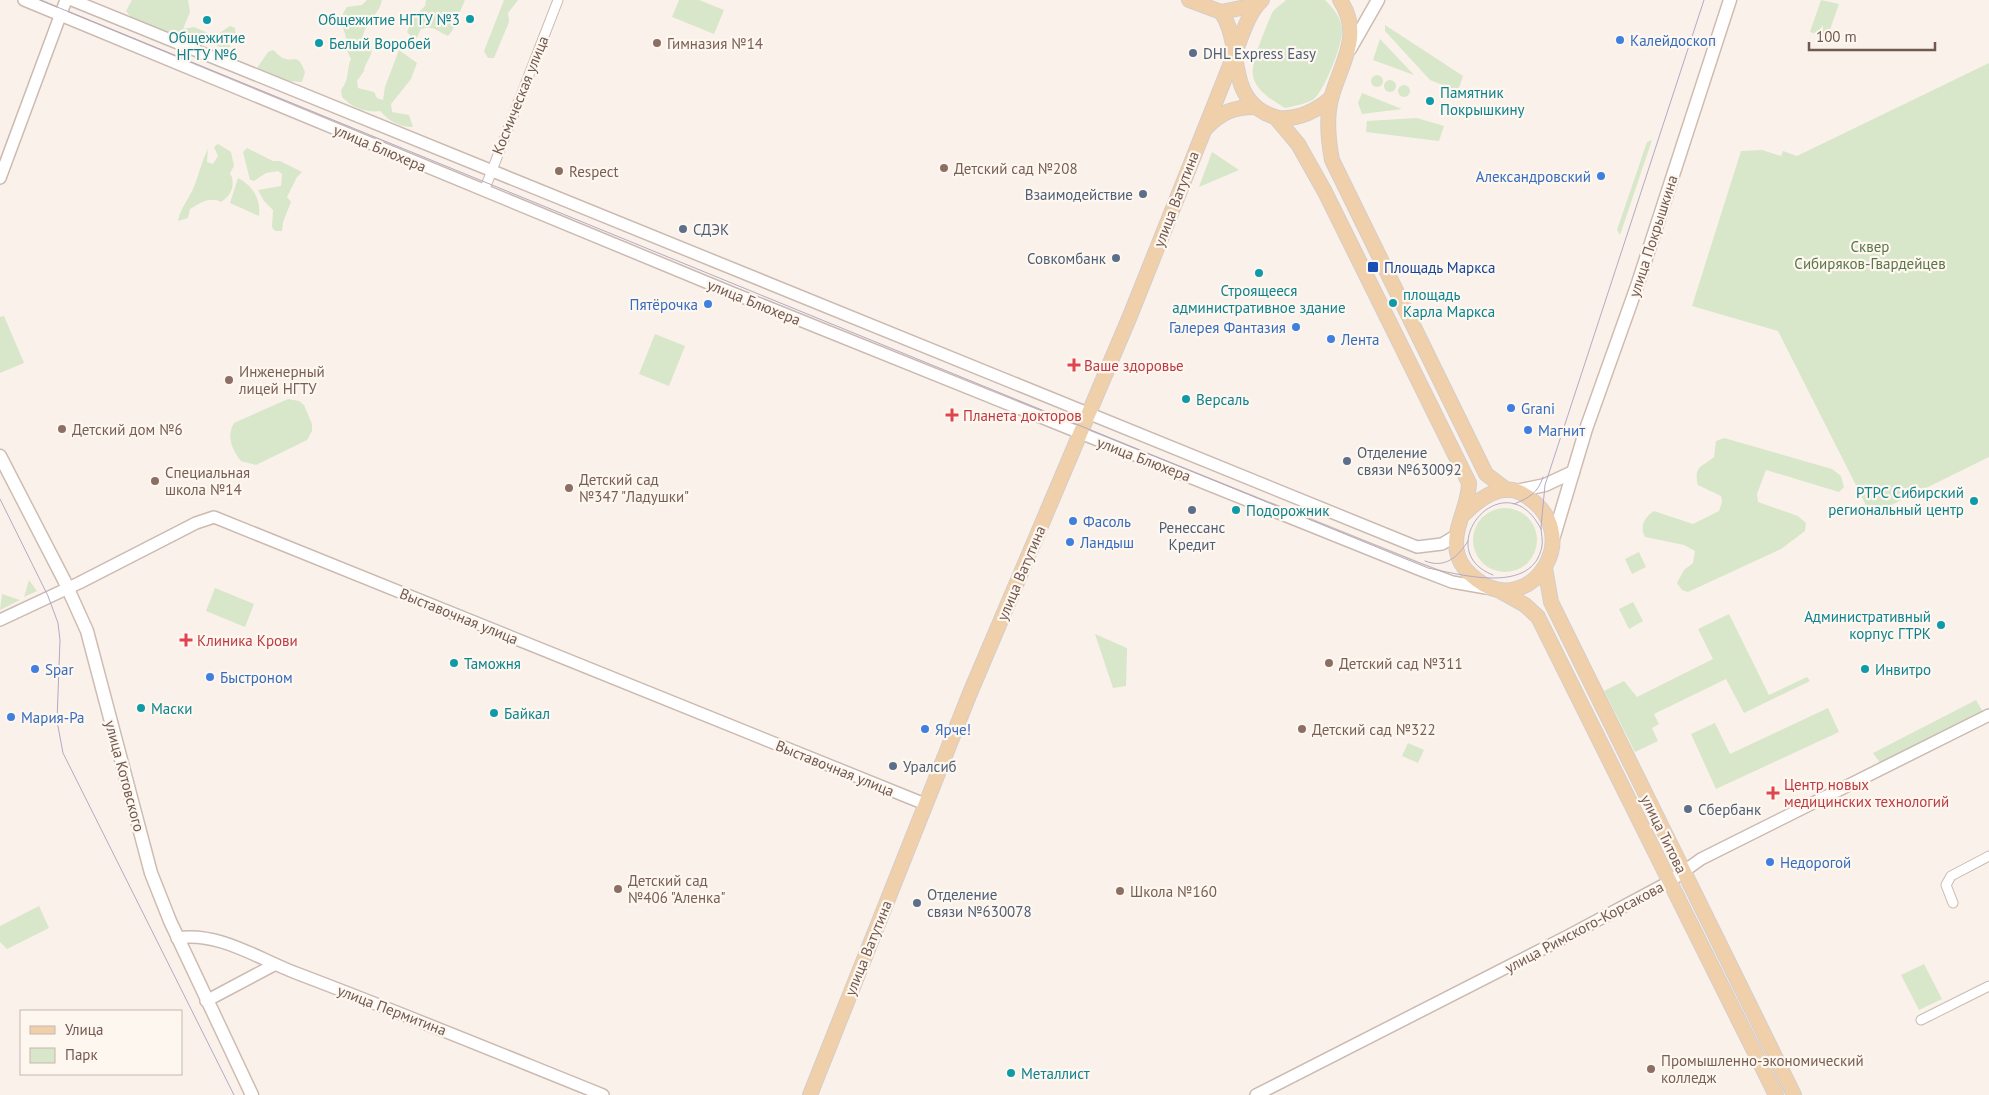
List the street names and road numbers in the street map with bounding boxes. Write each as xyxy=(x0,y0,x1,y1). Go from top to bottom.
street label: Космическая улица xyxy=(488,33,552,157)
street label: улица Блюхера xyxy=(331,120,429,176)
street label: улица Ватутина xyxy=(1149,148,1203,250)
street label: улица Покрышкина xyxy=(1624,173,1682,299)
street label: улица Блюхера xyxy=(705,275,803,329)
street label: улица Блюхера xyxy=(1094,432,1194,486)
street label: улица Ватутина xyxy=(993,523,1049,623)
street label: Выставочная улица xyxy=(397,584,521,648)
street label: улица Котовского xyxy=(101,718,149,834)
street label: Выставочная улица xyxy=(773,736,897,800)
street label: улица Титова xyxy=(1637,792,1691,876)
street label: улица Римского-Корсакова xyxy=(1501,877,1667,977)
street label: улица Ватутина xyxy=(840,898,896,998)
street label: улица Пермитина xyxy=(335,980,449,1040)

